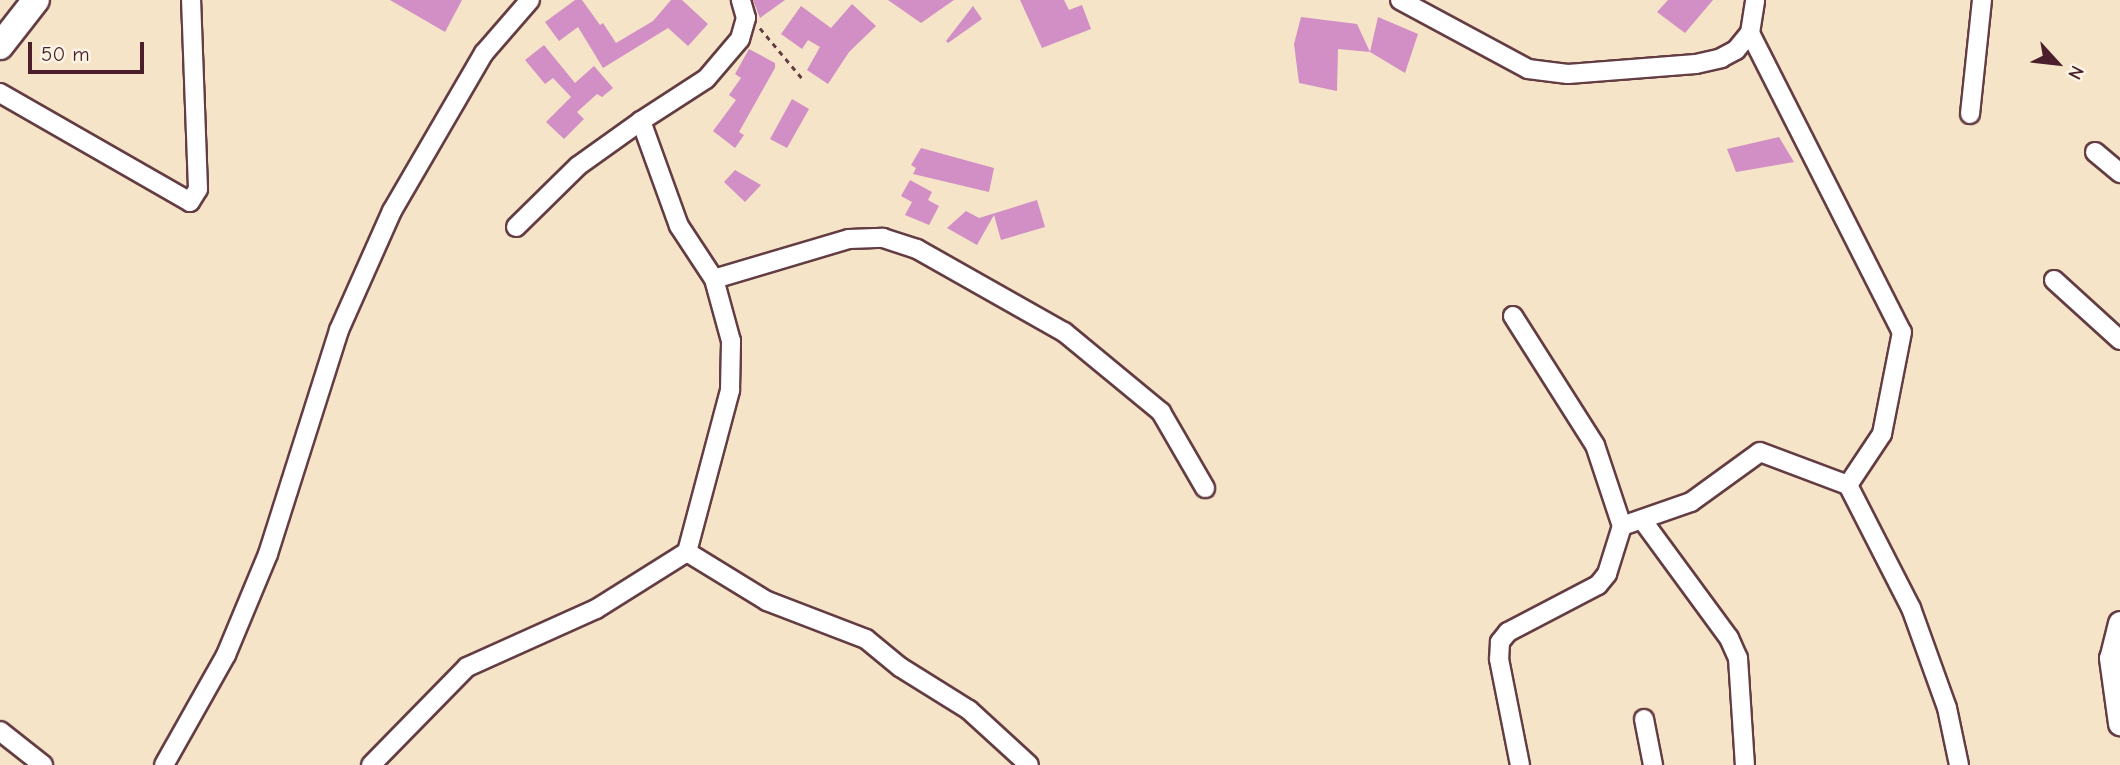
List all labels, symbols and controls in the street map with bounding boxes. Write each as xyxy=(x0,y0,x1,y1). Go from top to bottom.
scale bar xyxy=(32,28,147,72)
north arrow xyxy=(2022,28,2092,98)
text: 50 m xyxy=(41,42,90,66)
text: N xyxy=(2063,62,2088,83)

